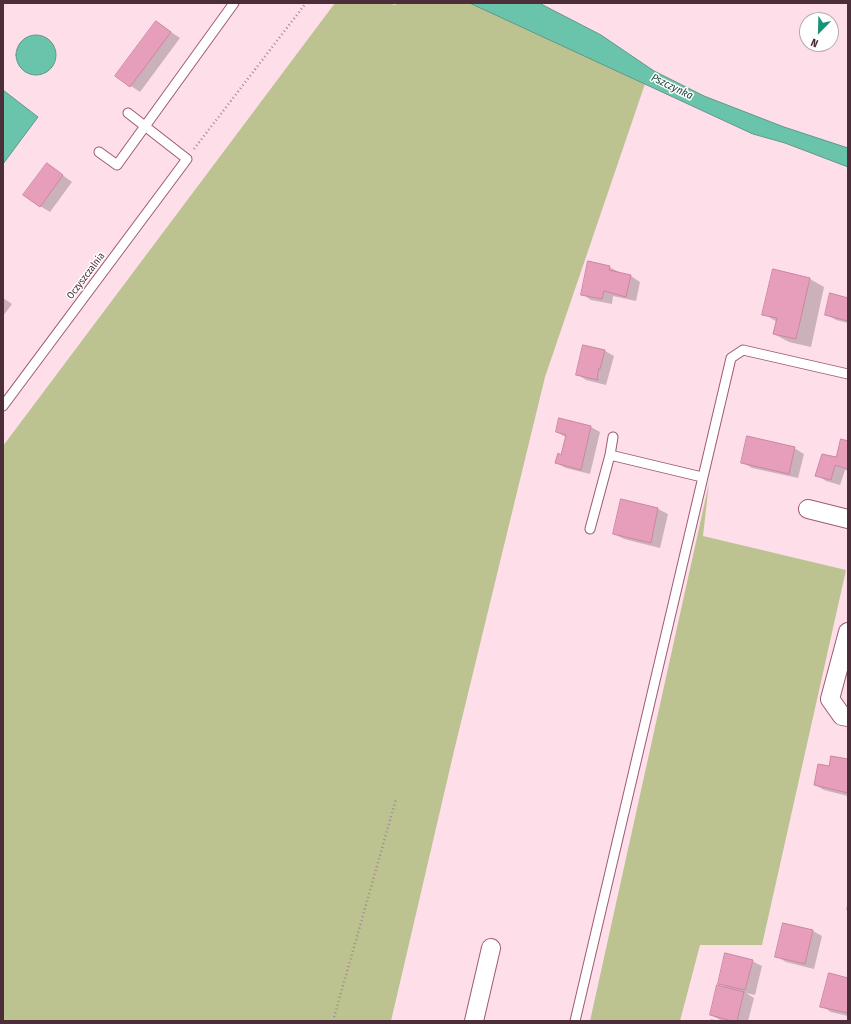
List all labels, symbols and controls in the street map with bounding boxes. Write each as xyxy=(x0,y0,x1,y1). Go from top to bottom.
north arrow xyxy=(799,12,839,52)
text: N xyxy=(809,35,820,50)
water label: Pszczynka xyxy=(649,71,695,103)
street label: Oczyszczalnia xyxy=(65,250,107,302)

